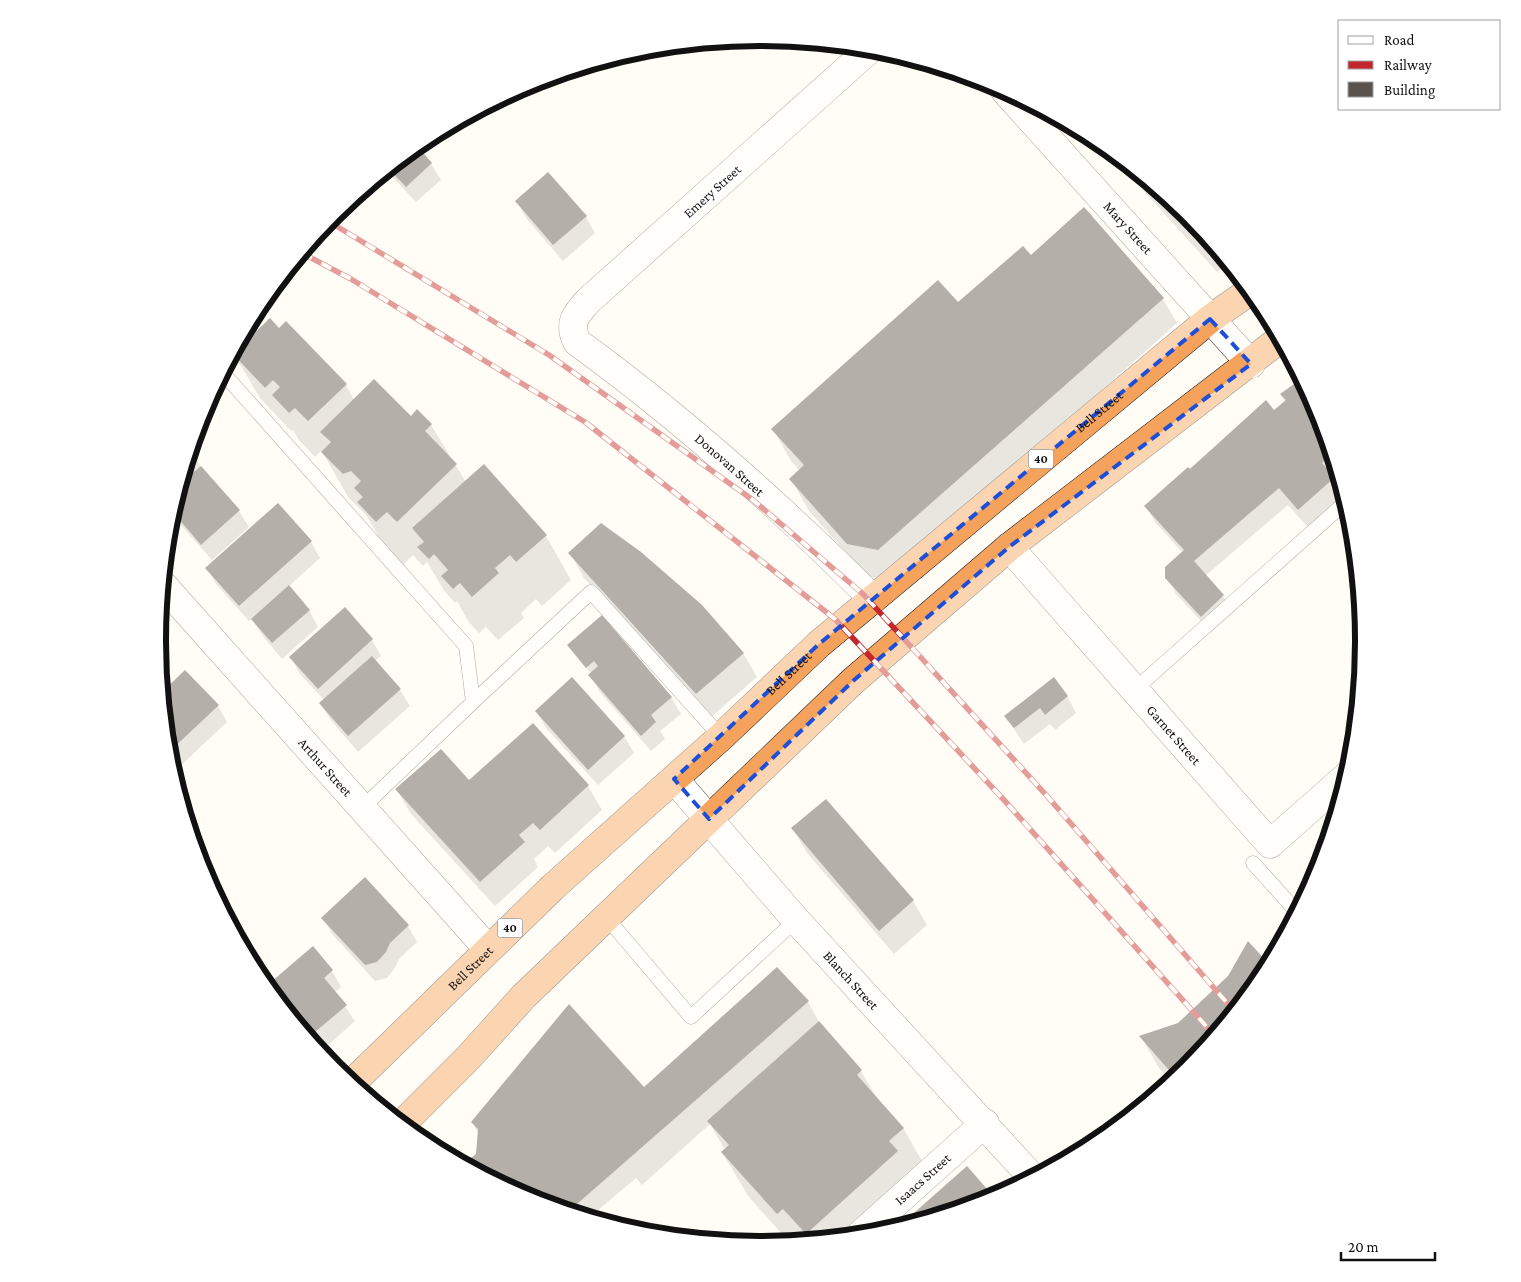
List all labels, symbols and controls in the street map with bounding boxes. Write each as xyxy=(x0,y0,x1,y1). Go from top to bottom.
legend xyxy=(1338,20,1501,110)
text: Road xyxy=(1384,32,1415,48)
text: Railway xyxy=(1384,57,1432,74)
text: Building xyxy=(1384,82,1435,99)
street label: Emery Street xyxy=(680,161,744,221)
street label: Mary Street xyxy=(1100,198,1156,257)
street label: Bell Street xyxy=(1072,387,1126,436)
street label: Donovan Street xyxy=(692,430,768,499)
road number: 40 xyxy=(1028,449,1054,468)
street label: Bell Street xyxy=(762,647,815,698)
street label: Garnet Street xyxy=(1144,702,1205,768)
street label: Arthur Street xyxy=(295,734,356,800)
road number: 40 xyxy=(498,918,522,938)
street label: Bell Street xyxy=(444,942,496,993)
street label: Blanch Street xyxy=(820,947,882,1013)
street label: Isaacs Street xyxy=(891,1150,954,1208)
scale bar xyxy=(1341,1230,1435,1262)
text: 20 m xyxy=(1348,1239,1379,1255)

